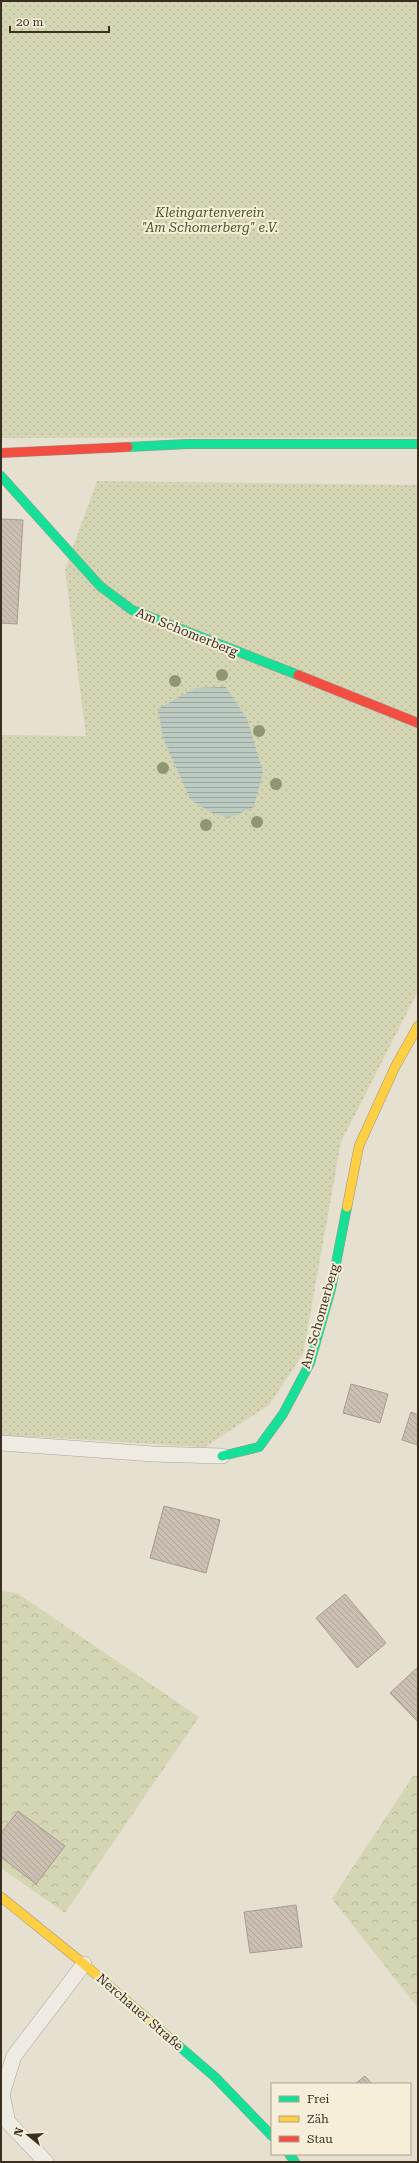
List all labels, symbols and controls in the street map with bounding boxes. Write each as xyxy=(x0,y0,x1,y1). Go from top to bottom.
scale bar xyxy=(10,8,109,34)
text: 20 m xyxy=(16,15,43,29)
park label: Kleingartenverein "Am Schomerberg" e.V. xyxy=(142,205,278,235)
street label: Am Schomerberg xyxy=(134,605,241,660)
street label: Am Schomerberg xyxy=(298,1261,342,1370)
street label: Nerchauer Straße xyxy=(94,1970,186,2054)
legend xyxy=(271,2083,411,2155)
text: Frei xyxy=(307,2092,329,2106)
text: Zäh xyxy=(307,2112,329,2126)
north arrow xyxy=(8,2115,48,2155)
text: N xyxy=(11,2126,27,2138)
text: Stau xyxy=(307,2132,333,2146)

